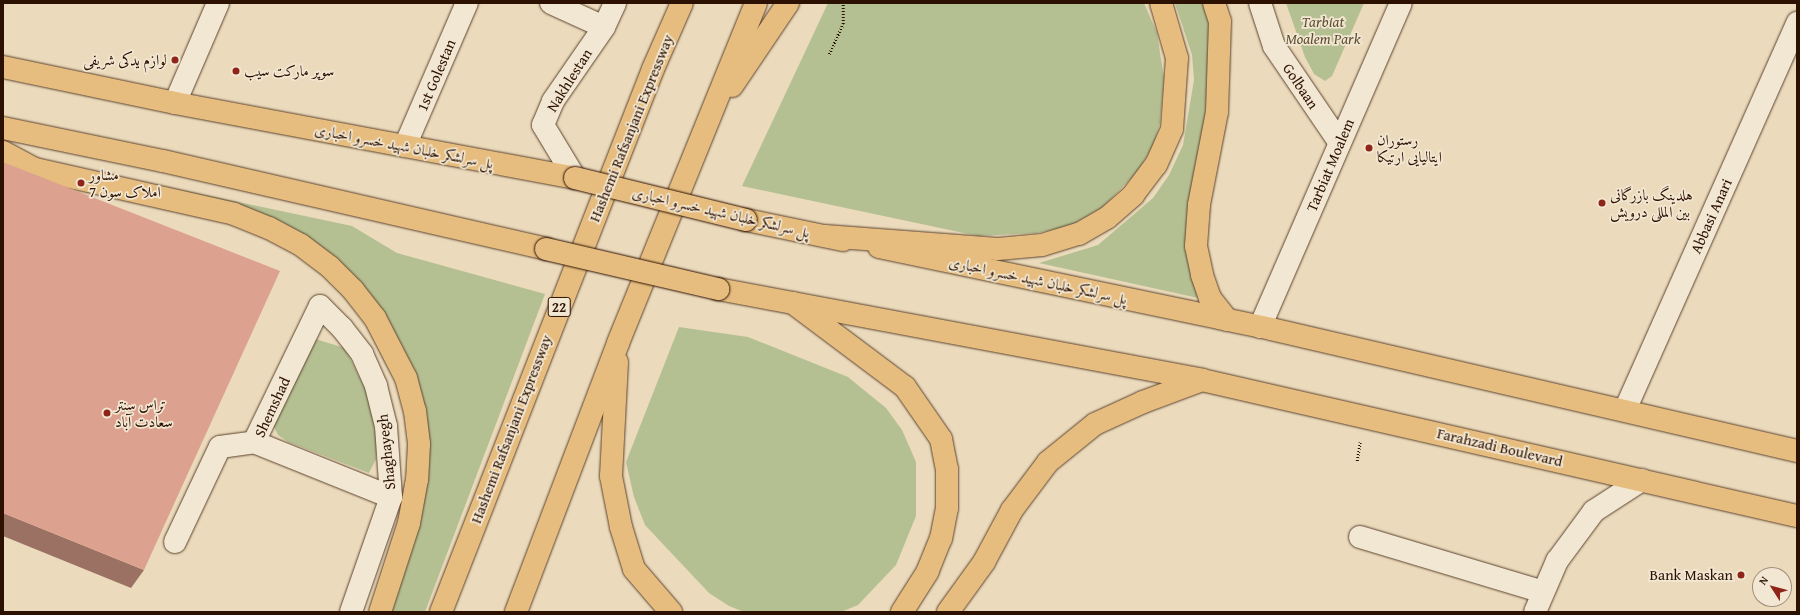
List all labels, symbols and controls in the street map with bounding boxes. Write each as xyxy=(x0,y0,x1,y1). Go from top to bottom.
park label: Tarbiat Moalem Park xyxy=(1285,12,1361,47)
street label: Hashemi Rafsanjani Expressway xyxy=(585,32,677,224)
street label: 1st Golestan xyxy=(413,36,459,114)
street label: Nakhlestan xyxy=(543,45,595,115)
place label: لوازم یدکی شریفی xyxy=(83,51,167,69)
marker: لوازم یدکی شریفی xyxy=(170,55,180,65)
street label: Golbaan xyxy=(1279,60,1323,112)
place label: سوپر مارکت سیب xyxy=(244,62,334,80)
marker: سوپر مارکت سیب xyxy=(231,66,241,76)
street label: Tarbiat Moalem xyxy=(1302,116,1358,214)
street label: پل سرلشکر خلبان شهید خسرو اخباری xyxy=(313,120,495,172)
place label: رستوران ایتالیایی ارتیکا xyxy=(1377,130,1442,165)
marker: رستوران ایتالیایی ارتیکا xyxy=(1364,143,1374,153)
place label: مشاور املاک سون 7 xyxy=(89,165,161,200)
street label: Abbasi Anari xyxy=(1686,176,1736,256)
marker: مشاور املاک سون 7 xyxy=(76,178,86,188)
street label: پل سرلشکر خلبان شهید خسرو اخباری xyxy=(631,183,811,241)
place label: هلدینگ بازرگانی بین المللی درویش xyxy=(1610,185,1693,220)
marker: هلدینگ بازرگانی بین المللی درویش xyxy=(1597,198,1607,208)
street label: پل سرلشکر خلبان شهید خسرو اخباری xyxy=(947,252,1129,308)
road number: 22 xyxy=(547,295,571,319)
street label: Hashemi Rafsanjani Expressway xyxy=(467,332,555,526)
street label: Shemshad xyxy=(250,374,294,440)
place label: تراس سنتر سعادت آباد xyxy=(115,395,173,430)
marker: تراس سنتر سعادت آباد xyxy=(102,408,112,418)
street label: Shaghayegh xyxy=(373,413,399,491)
street label: Farahzadi Boulevard xyxy=(1435,424,1565,470)
place label: Bank Maskan xyxy=(1650,566,1733,584)
north arrow xyxy=(1752,567,1792,607)
marker: Bank Maskan xyxy=(1736,570,1746,580)
text: N xyxy=(1754,573,1772,588)

